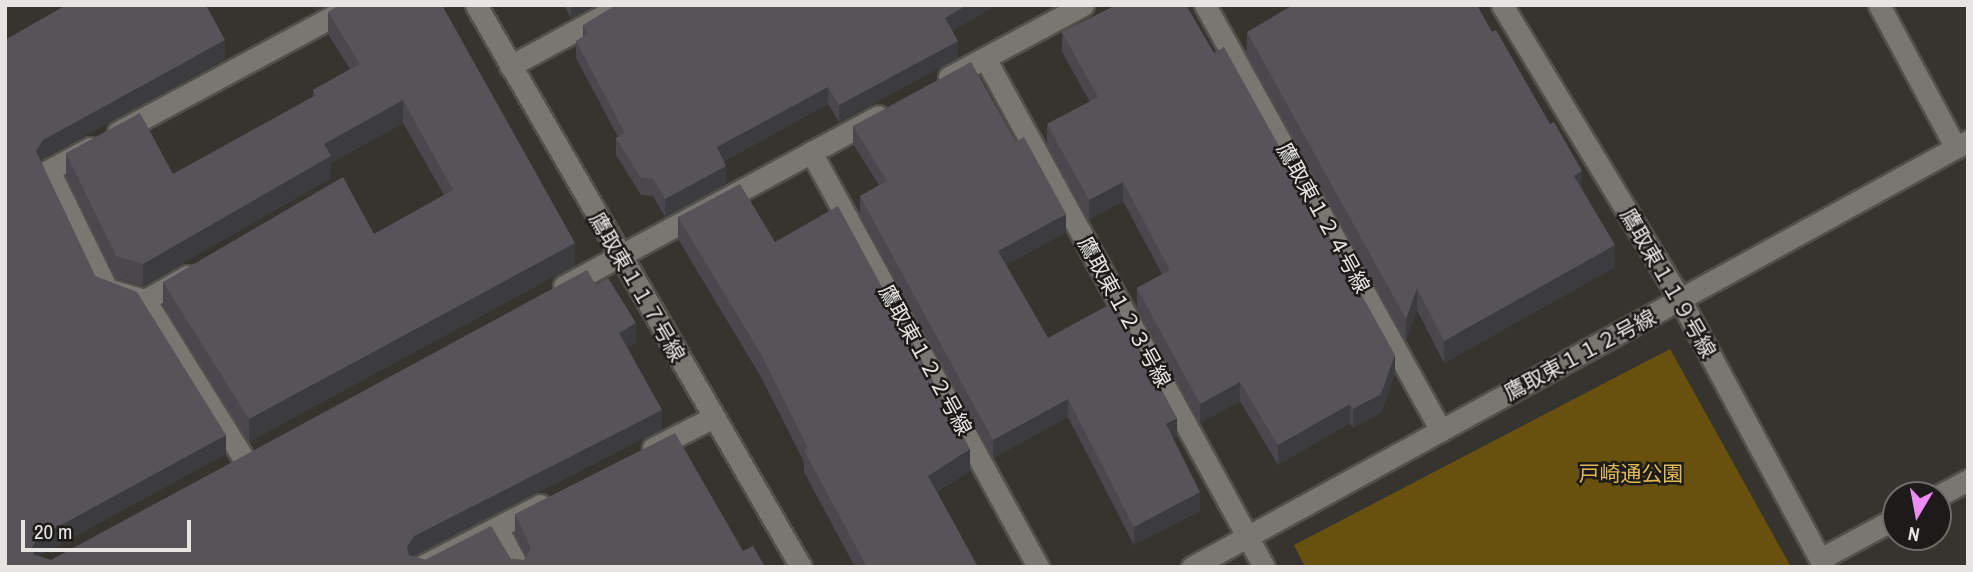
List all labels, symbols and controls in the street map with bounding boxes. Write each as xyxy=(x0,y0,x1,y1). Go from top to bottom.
street label: 鷹取東１２４号線 xyxy=(1271,138,1375,298)
street label: 鷹取東１１９号線 xyxy=(1615,204,1721,362)
street label: 鷹取東１１７号線 xyxy=(584,208,690,366)
street label: 鷹取東１２３号線 xyxy=(1072,232,1176,392)
street label: 鷹取東１２２号線 xyxy=(873,280,977,440)
street label: 鷹取東１１２号線 xyxy=(1500,304,1660,406)
park label: 戸崎通公園 xyxy=(1579,461,1683,487)
north arrow xyxy=(1882,481,1952,551)
scale bar xyxy=(24,505,194,550)
text: 20 m xyxy=(34,517,72,546)
text: N xyxy=(1906,521,1921,548)

